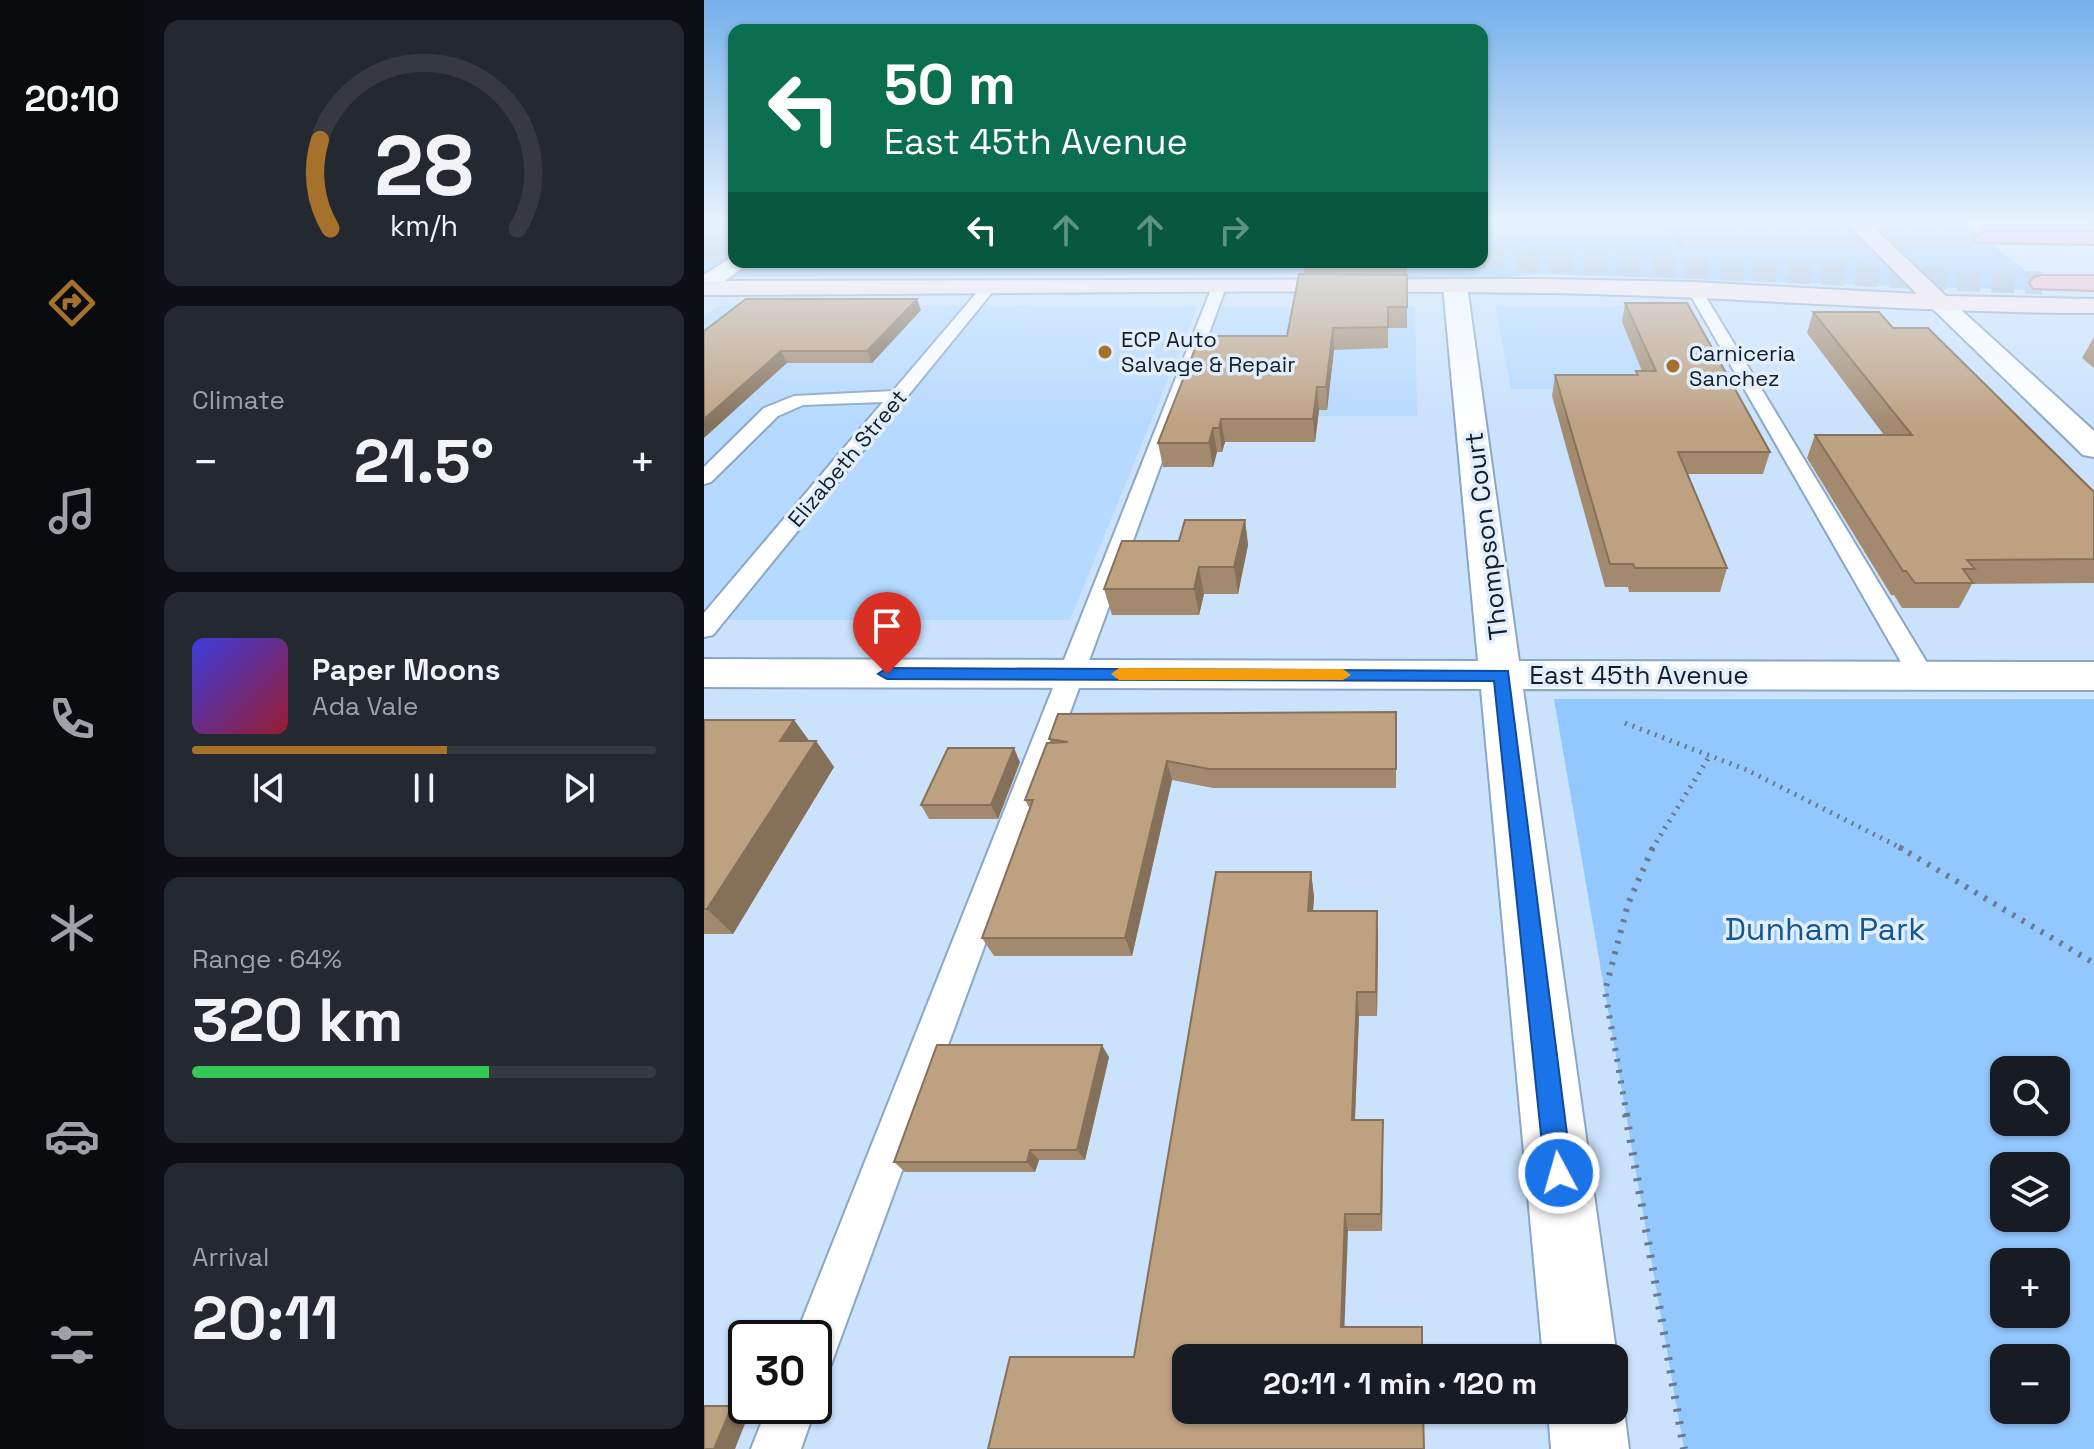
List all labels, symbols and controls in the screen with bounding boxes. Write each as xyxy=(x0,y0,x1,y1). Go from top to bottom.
text: 50 m xyxy=(884,49,1016,120)
icon: left xyxy=(752,56,856,160)
text: 20:10 xyxy=(24,76,120,122)
text: 28 xyxy=(374,112,474,218)
text: East 45th Avenue xyxy=(884,119,1188,165)
text: km/h xyxy=(390,208,458,244)
icon: left xyxy=(960,208,1004,252)
icon: ahead xyxy=(1044,208,1088,252)
icon: ahead xyxy=(1128,208,1172,252)
icon: right xyxy=(1212,208,1256,252)
icon: directions xyxy=(44,275,100,331)
place label: ECP Auto Salvage & Repair xyxy=(1121,325,1296,378)
place label: Carniceria Sanchez xyxy=(1689,339,1796,392)
marker: ECP Auto Salvage & Repair xyxy=(1096,343,1114,361)
marker: Carniceria Sanchez xyxy=(1664,357,1682,375)
text: Climate xyxy=(192,383,285,417)
street label: Elizabeth Street xyxy=(781,384,913,532)
text: 21.5° xyxy=(354,423,494,500)
street label: Thompson Court xyxy=(1456,430,1516,642)
text: − xyxy=(192,434,219,490)
text: + xyxy=(629,434,656,490)
icon: music xyxy=(44,483,100,539)
pin xyxy=(853,592,921,674)
icon: arrive xyxy=(865,604,909,648)
text: Paper Moons xyxy=(312,650,501,689)
street label: East 45th Avenue xyxy=(1529,658,1749,692)
text: Ada Vale xyxy=(312,689,418,723)
icon: phone xyxy=(44,691,100,747)
icon: previous xyxy=(247,766,291,810)
icon: pause xyxy=(402,766,446,810)
icon: next xyxy=(557,766,601,810)
icon: climate xyxy=(44,900,100,956)
park label: Dunham Park xyxy=(1725,909,1925,949)
text: Range · 64% xyxy=(192,942,342,976)
text: 320 km xyxy=(192,982,403,1059)
map controls xyxy=(1990,1056,2070,1424)
button: search xyxy=(1990,1056,2070,1136)
icon: car xyxy=(44,1108,100,1164)
position arrow xyxy=(1517,1131,1601,1215)
button: layers xyxy=(1990,1152,2070,1232)
text: Arrival xyxy=(192,1240,269,1274)
button: + xyxy=(1990,1248,2070,1328)
text: 20:11 xyxy=(192,1280,339,1357)
icon: filters xyxy=(44,1317,100,1373)
speed limit sign: 30 xyxy=(728,1320,832,1424)
button: − xyxy=(1990,1344,2070,1424)
text: 20:11 · 1 min · 120 m xyxy=(1263,1364,1537,1403)

